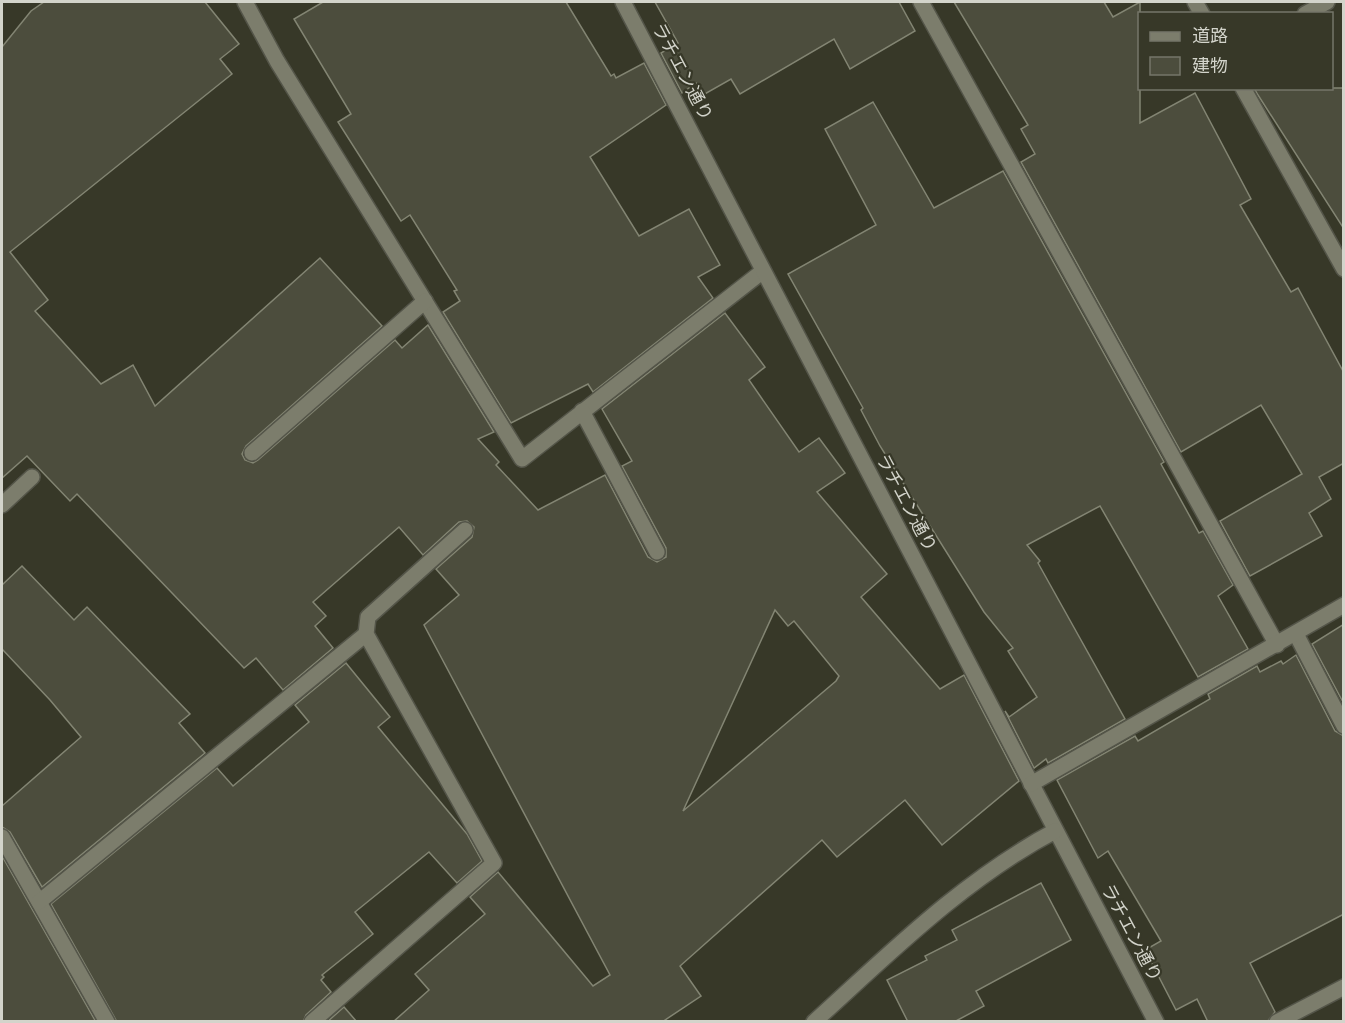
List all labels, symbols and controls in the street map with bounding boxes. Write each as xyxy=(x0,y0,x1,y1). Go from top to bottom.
legend xyxy=(1138,12,1333,90)
street label: ラチエン通り xyxy=(647,19,717,125)
text: 道路 xyxy=(1192,26,1228,47)
text: 建物 xyxy=(1192,56,1228,77)
street label: ラチエン通り xyxy=(871,450,941,556)
street label: ラチエン通り xyxy=(1096,880,1166,986)

